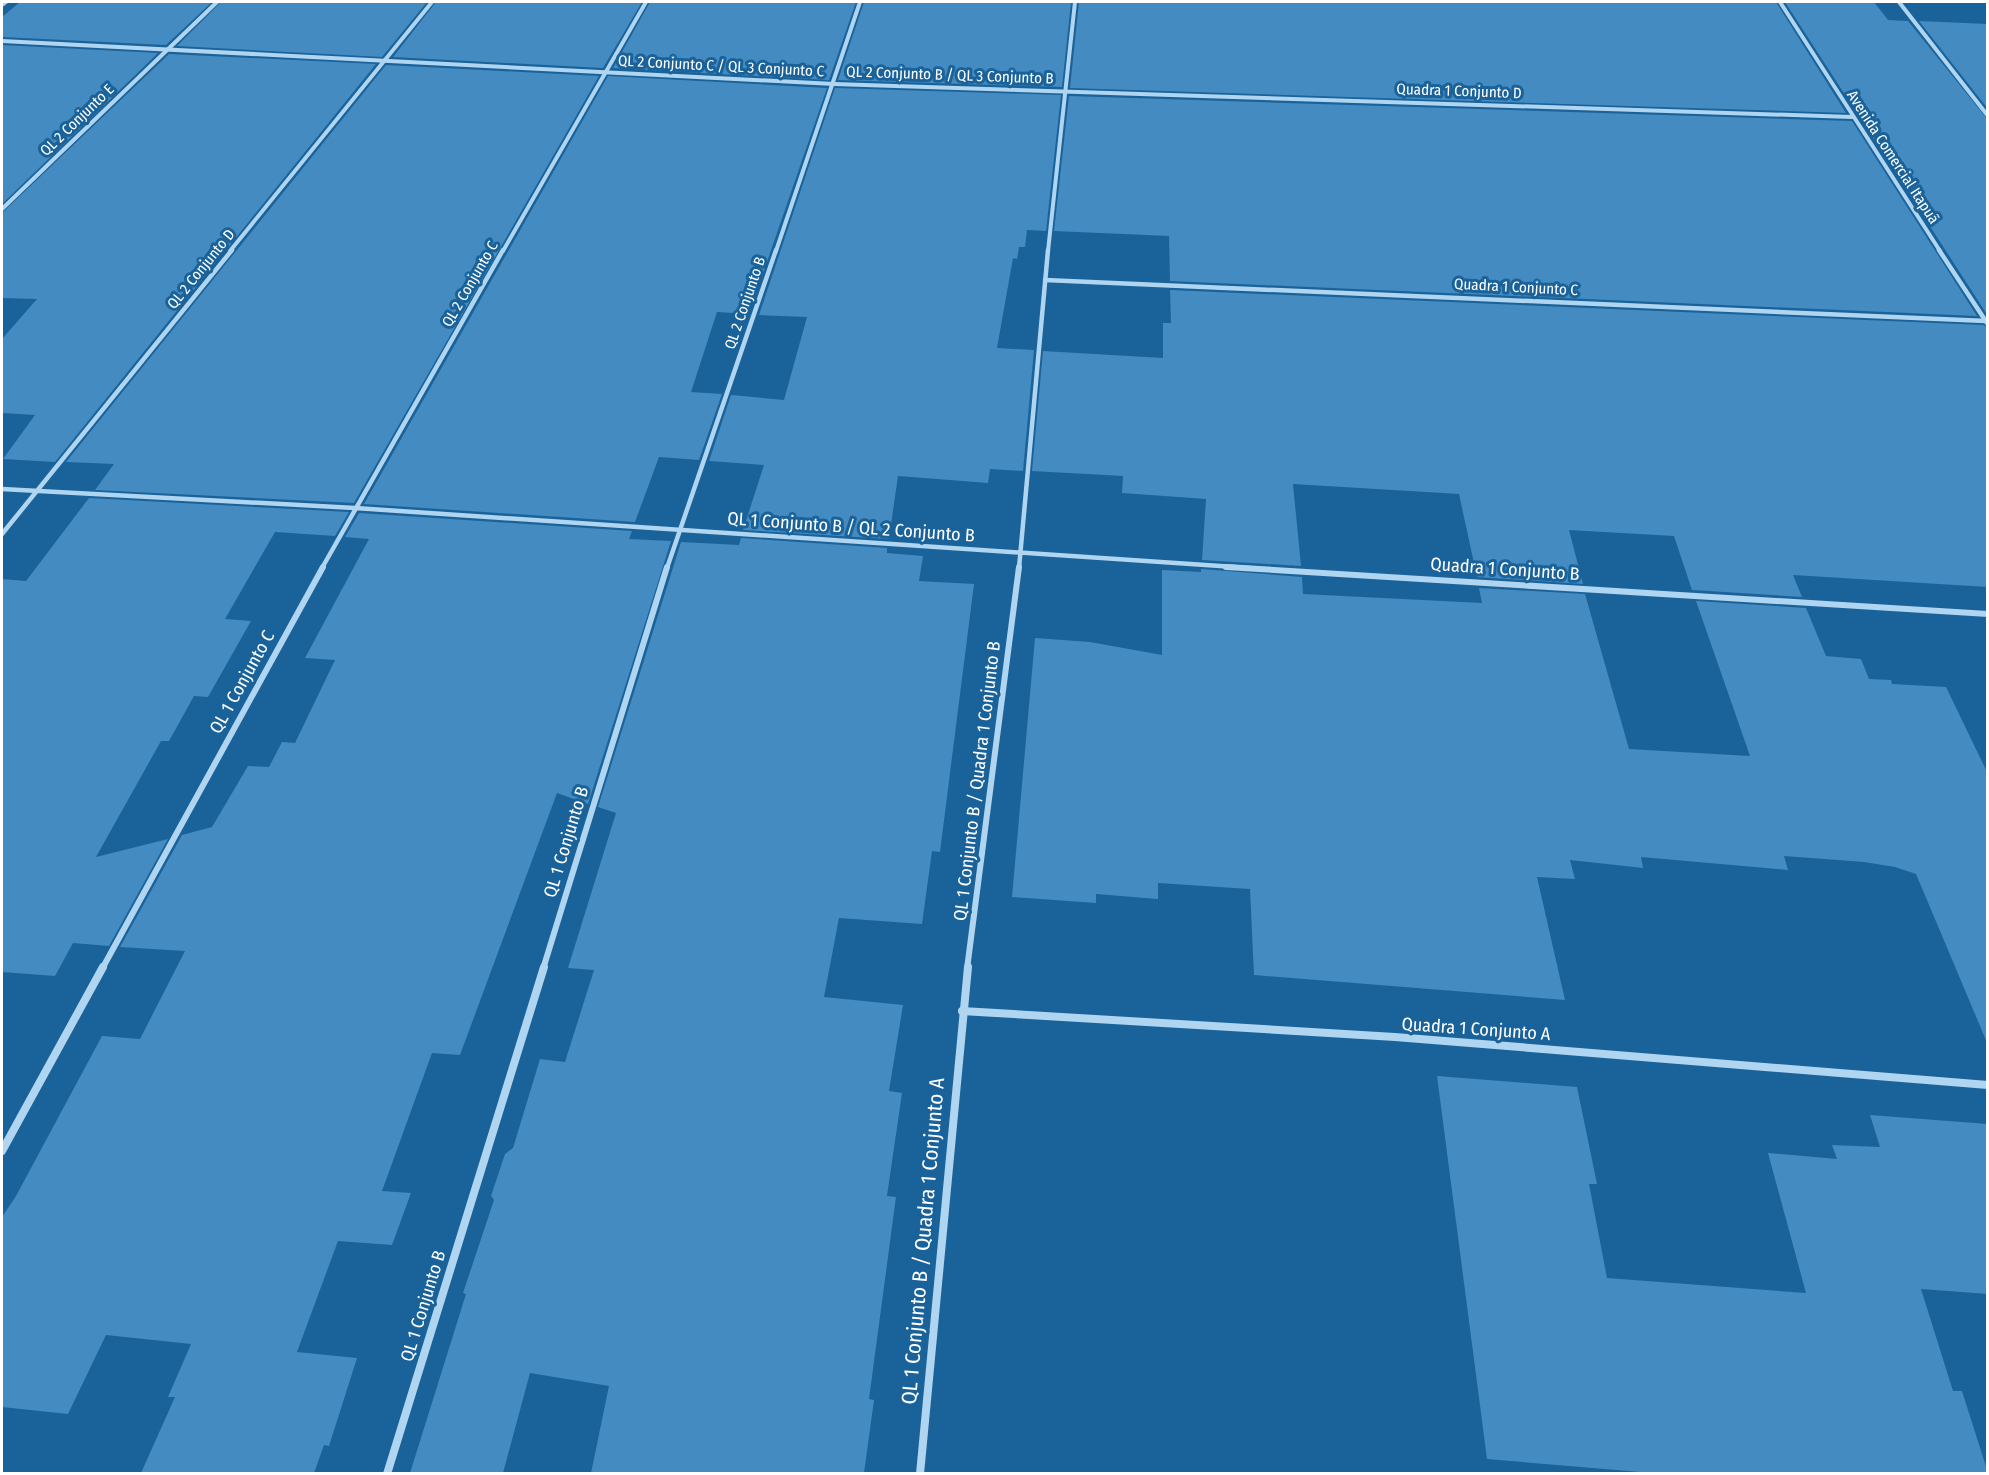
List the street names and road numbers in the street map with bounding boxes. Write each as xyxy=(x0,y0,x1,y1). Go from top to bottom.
street label: QL 2 Conjunto C / QL 3 Conjunto C xyxy=(617,52,825,80)
street label: QL 2 Conjunto B / QL 3 Conjunto B xyxy=(846,62,1054,88)
street label: QL 2 Conjunto E xyxy=(36,80,118,160)
street label: Quadra 1 Conjunto D xyxy=(1396,80,1522,102)
street label: Avenida Comercial Itapuã xyxy=(1843,87,1943,227)
street label: QL 2 Conjunto D xyxy=(163,226,239,312)
street label: QL 2 Conjunto C xyxy=(438,238,502,330)
street label: QL 2 Conjunto B xyxy=(721,254,769,352)
street label: Quadra 1 Conjunto C xyxy=(1454,275,1579,299)
street label: QL 1 Conjunto B / QL 2 Conjunto B xyxy=(727,507,976,547)
street label: Quadra 1 Conjunto B xyxy=(1430,553,1581,585)
street label: QL 1 Conjunto C xyxy=(205,627,279,737)
street label: QL 1 Conjunto B / Quadra 1 Conjunto B xyxy=(949,640,1005,922)
street label: QL 1 Conjunto B xyxy=(539,784,593,900)
street label: Quadra 1 Conjunto A xyxy=(1401,1013,1552,1045)
street label: QL 1 Conjunto B / Quadra 1 Conjunto A xyxy=(896,1076,950,1406)
street label: QL 1 Conjunto B xyxy=(396,1248,450,1364)

